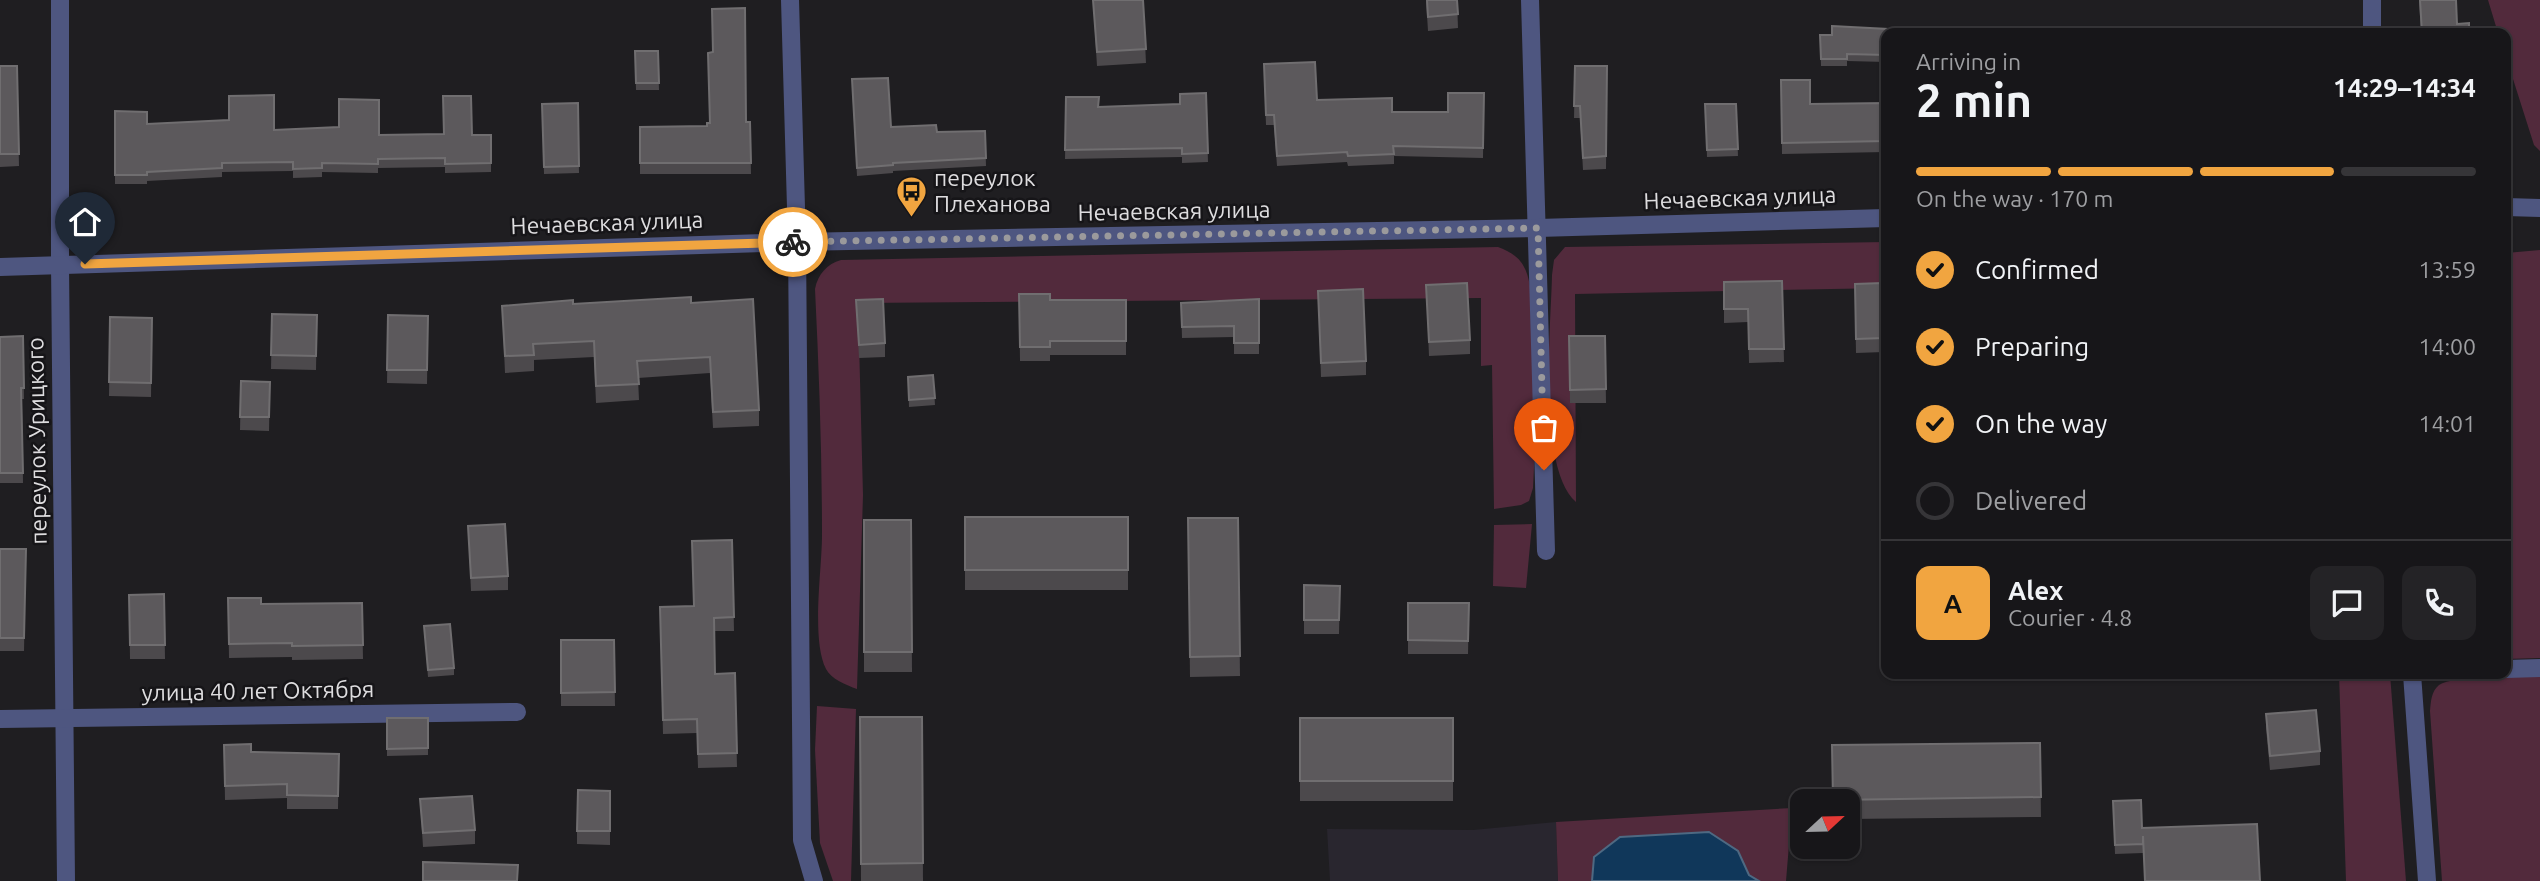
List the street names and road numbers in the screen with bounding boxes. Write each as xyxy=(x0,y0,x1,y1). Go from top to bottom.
street label: Нечаевская улица xyxy=(1643,182,1837,213)
street label: Нечаевская улица xyxy=(1077,196,1271,225)
street label: Нечаевская улица xyxy=(510,207,704,238)
street label: переулок Урицкого xyxy=(22,337,51,545)
street label: улица 40 лет Октября xyxy=(141,676,375,705)

